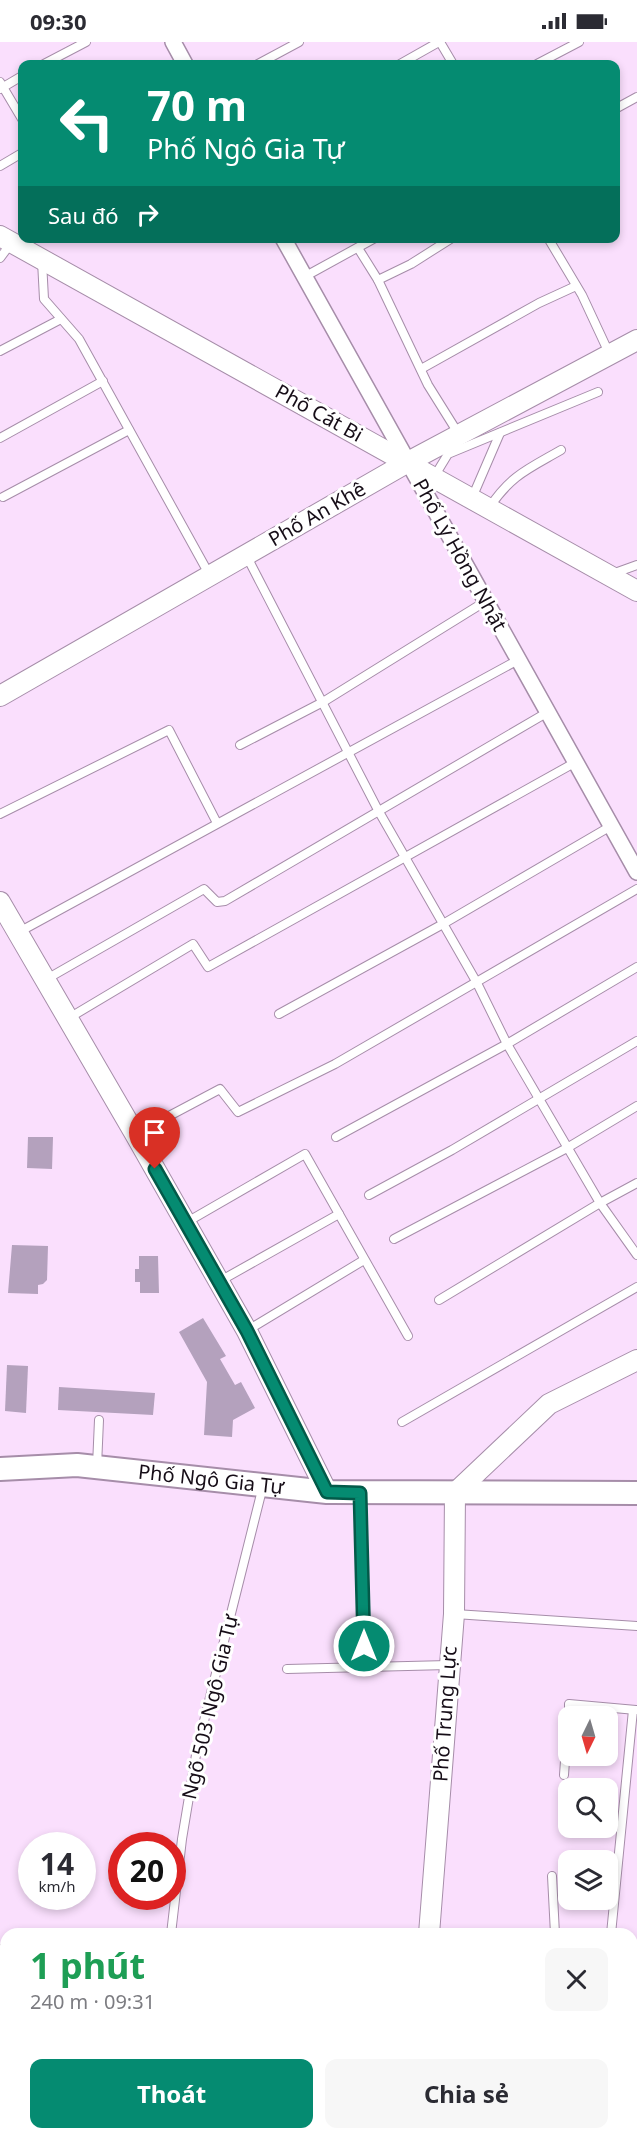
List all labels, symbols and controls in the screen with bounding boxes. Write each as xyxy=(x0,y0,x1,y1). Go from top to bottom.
text: 09:30 xyxy=(30,6,87,36)
text: 70 m xyxy=(147,76,247,133)
icon: left xyxy=(48,84,126,162)
text: Phố Ngô Gia Tự xyxy=(147,130,345,167)
icon: right xyxy=(131,198,164,231)
text: Sau đó xyxy=(48,200,119,230)
street label: Phố Cát Bi xyxy=(271,377,368,448)
street label: Phố Lý Hồng Nhật xyxy=(407,474,514,636)
street label: Phố An Khê xyxy=(263,475,370,552)
pin xyxy=(129,1107,180,1169)
icon: arrive xyxy=(138,1116,171,1149)
street label: Phố Ngô Gia Tự xyxy=(137,1458,287,1500)
street label: Ngõ 503 Ngô Gia Tự xyxy=(175,1610,244,1802)
position arrow xyxy=(332,1614,396,1678)
street label: Phố Trung Lực xyxy=(426,1645,463,1783)
north arrow xyxy=(558,1706,618,1766)
map controls xyxy=(558,1706,618,1910)
button: search xyxy=(558,1778,618,1838)
speed limit sign: 20 xyxy=(108,1832,186,1910)
text: 14 xyxy=(40,1843,74,1884)
button: layers xyxy=(558,1850,618,1910)
text: km/h xyxy=(39,1876,75,1896)
text: 1 phút xyxy=(30,1941,145,1990)
button: close xyxy=(545,1948,608,2011)
text: 240 m · 09:31 xyxy=(30,1988,155,2015)
button: Thoát xyxy=(30,2059,313,2128)
button: Chia sẻ xyxy=(325,2059,608,2128)

